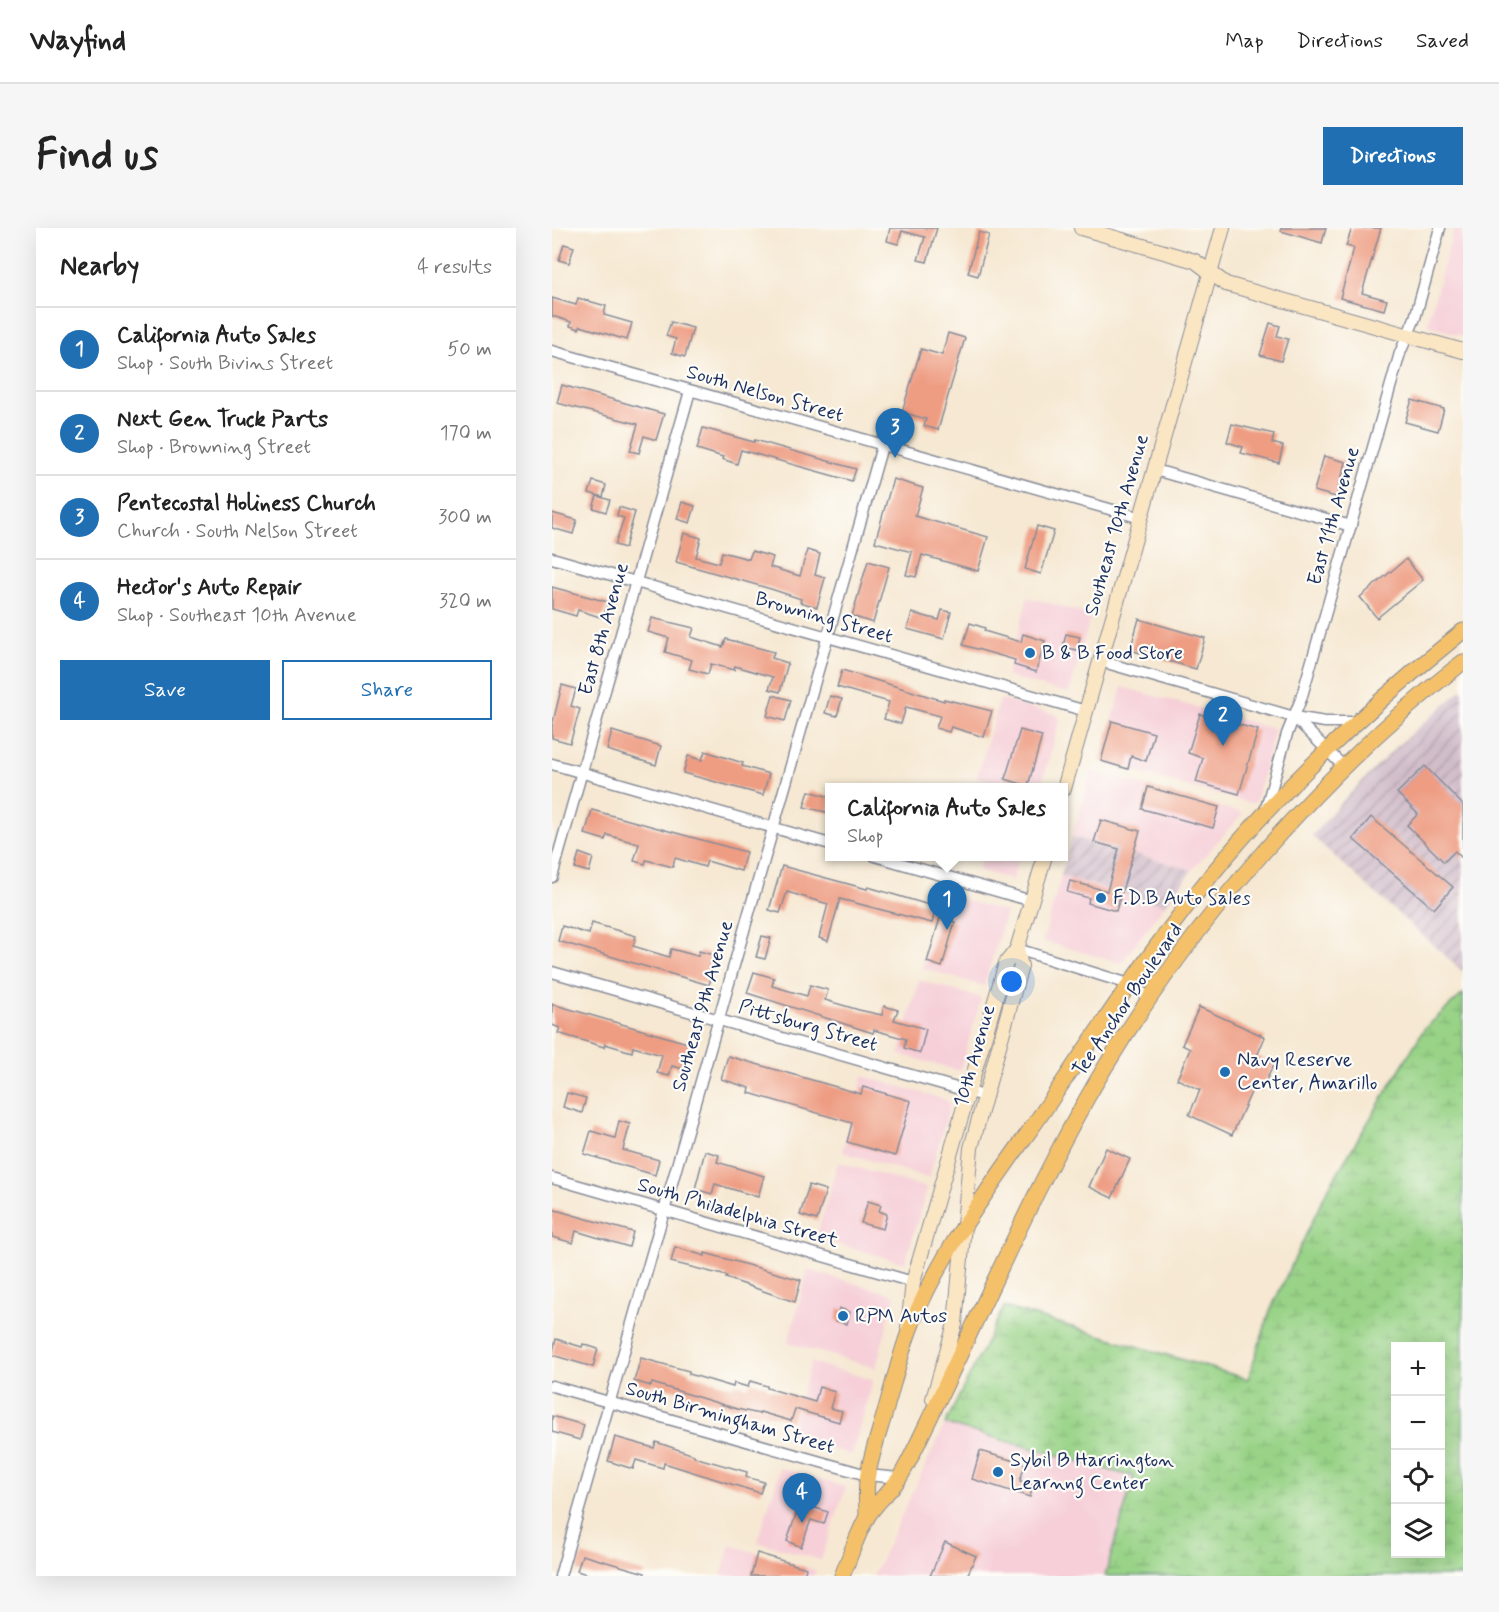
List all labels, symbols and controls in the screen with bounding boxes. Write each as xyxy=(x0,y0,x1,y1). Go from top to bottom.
text: Wayfind xyxy=(30,23,126,60)
text: Map xyxy=(1225,27,1264,55)
text: Directions xyxy=(1297,27,1383,55)
text: Saved xyxy=(1416,27,1469,55)
button: Directions xyxy=(1323,127,1463,185)
text: Find us xyxy=(36,129,158,184)
text: Nearby xyxy=(60,250,139,284)
text: 4 results xyxy=(417,254,492,281)
text: California Auto Sales xyxy=(117,322,316,350)
text: 1 xyxy=(75,336,84,363)
text: 50 m xyxy=(447,336,492,363)
text: Shop · South Bivins Street xyxy=(117,350,333,377)
street label: South Nelson Street xyxy=(683,359,847,429)
text: Next Gen Truck Parts xyxy=(117,406,328,434)
pin: 3 xyxy=(876,408,914,458)
text: 2 xyxy=(75,420,84,447)
text: 170 m xyxy=(440,420,492,447)
street label: Southeast 10th Avenue xyxy=(1078,431,1156,619)
text: Shop · Browning Street xyxy=(117,434,311,461)
street label: East 11th Avenue xyxy=(1301,443,1367,589)
text: Pentecostal Holiness Church xyxy=(117,490,376,518)
text: 3 xyxy=(75,504,84,531)
text: 300 m xyxy=(438,504,492,531)
text: Church · South Nelson Street xyxy=(117,518,358,545)
street label: East 8th Avenue xyxy=(572,559,636,699)
text: Hector's Auto Repair xyxy=(117,574,302,602)
street label: Browning Street xyxy=(752,585,896,651)
text: 4 xyxy=(74,588,85,615)
text: 320 m xyxy=(439,588,492,615)
text: Shop · Southeast 10th Avenue xyxy=(117,602,357,629)
place label: B & B Food Store xyxy=(1042,640,1183,667)
marker: B & B Food Store xyxy=(1023,646,1037,660)
button: Save xyxy=(60,660,270,720)
button: Share xyxy=(282,660,492,720)
pin: 2 xyxy=(1204,696,1242,746)
popup xyxy=(825,783,1068,861)
text: California Auto Sales xyxy=(847,795,1046,823)
text: Shop xyxy=(847,823,884,850)
pin: 1 xyxy=(928,880,966,930)
place label: F.D.B Auto Sales xyxy=(1113,885,1251,912)
marker: F.D.B Auto Sales xyxy=(1094,891,1108,905)
street label: Southeast 9th Avenue xyxy=(666,917,740,1095)
street label: Tee Anchor Boulevard xyxy=(1067,918,1189,1082)
your location xyxy=(997,967,1026,996)
street label: Pittsburg Street xyxy=(735,993,881,1059)
street label: 10th Avenue xyxy=(948,1002,1003,1110)
place label: Navy Reserve Center, Amarillo xyxy=(1237,1047,1378,1097)
marker: Navy Reserve Center, Amarillo xyxy=(1218,1065,1232,1079)
street label: South Philadelphia Street xyxy=(634,1171,842,1255)
place label: RPM Autos xyxy=(855,1303,947,1330)
marker: RPM Autos xyxy=(836,1309,850,1323)
map controls xyxy=(1391,1342,1445,1558)
button: + xyxy=(1391,1342,1445,1396)
street label: South Birmingham Street xyxy=(622,1375,838,1463)
button: − xyxy=(1391,1396,1445,1450)
place label: Sybil B Harrington Learnng Center xyxy=(1010,1447,1174,1499)
button: locate xyxy=(1391,1450,1445,1504)
marker: Sybil B Harrington Learnng Center xyxy=(991,1465,1005,1479)
pin: 4 xyxy=(782,1474,822,1523)
button: layers xyxy=(1391,1504,1445,1558)

